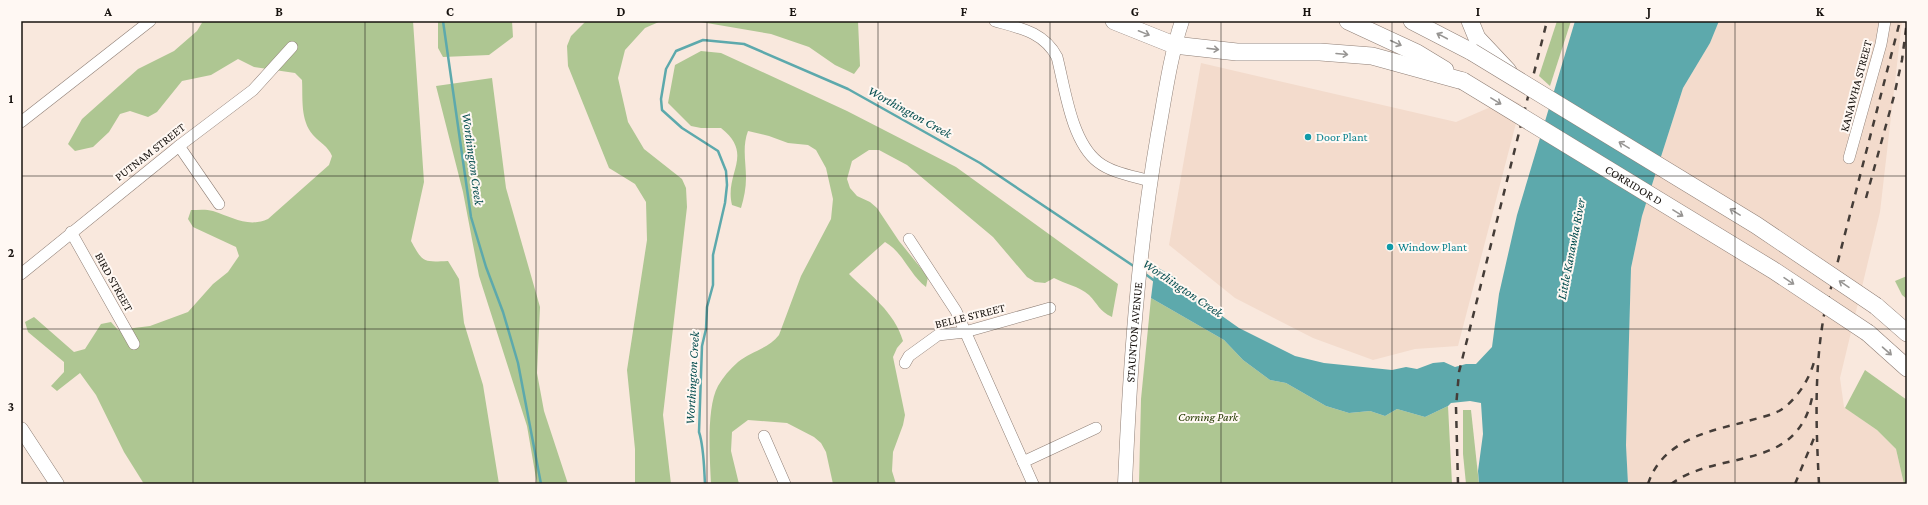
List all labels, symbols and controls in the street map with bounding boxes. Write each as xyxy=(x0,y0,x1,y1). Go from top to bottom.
text: A xyxy=(103,4,112,19)
text: B xyxy=(275,4,283,19)
text: C xyxy=(446,4,454,19)
text: D xyxy=(617,4,626,19)
text: E xyxy=(789,4,797,19)
text: F xyxy=(961,4,968,19)
text: G xyxy=(1131,4,1139,19)
text: H xyxy=(1303,4,1312,19)
text: I xyxy=(1476,4,1480,19)
text: J xyxy=(1645,4,1651,19)
text: K xyxy=(1816,4,1825,19)
one-way arrow xyxy=(1138,30,1150,37)
one-way arrow xyxy=(1436,32,1448,40)
street label: KANAWHA STREET xyxy=(1837,38,1875,133)
one-way arrow xyxy=(1390,40,1402,47)
one-way arrow xyxy=(1206,46,1219,53)
one-way arrow xyxy=(1335,50,1348,57)
water label: Worthington Creek xyxy=(866,83,956,142)
text: 1 xyxy=(9,91,14,106)
one-way arrow xyxy=(1490,97,1501,105)
water label: Worthington Creek xyxy=(459,112,487,208)
street label: PUTNAM STREET xyxy=(112,120,188,184)
place label: Door Plant xyxy=(1316,130,1369,144)
marker: Door Plant xyxy=(1303,132,1313,142)
one-way arrow xyxy=(1618,140,1630,148)
street label: CORRIDOR D xyxy=(1602,162,1665,208)
water label: Little Kanawha River xyxy=(1554,197,1588,301)
one-way arrow xyxy=(1673,208,1684,217)
one-way arrow xyxy=(1729,208,1741,216)
place label: Window Plant xyxy=(1398,240,1468,254)
marker: Window Plant xyxy=(1385,242,1395,252)
text: 2 xyxy=(8,245,15,260)
street label: BIRD STREET xyxy=(92,250,136,314)
water label: Worthington Creek xyxy=(1140,256,1227,321)
one-way arrow xyxy=(1783,277,1794,285)
one-way arrow xyxy=(1838,280,1849,288)
street label: STAUNTON AVENUE xyxy=(1123,281,1145,383)
street label: BELLE STREET xyxy=(933,300,1007,332)
water label: Worthington Creek xyxy=(682,330,702,425)
one-way arrow xyxy=(1882,346,1893,355)
text: 3 xyxy=(8,399,14,414)
park label: Corning Park xyxy=(1178,410,1239,424)

